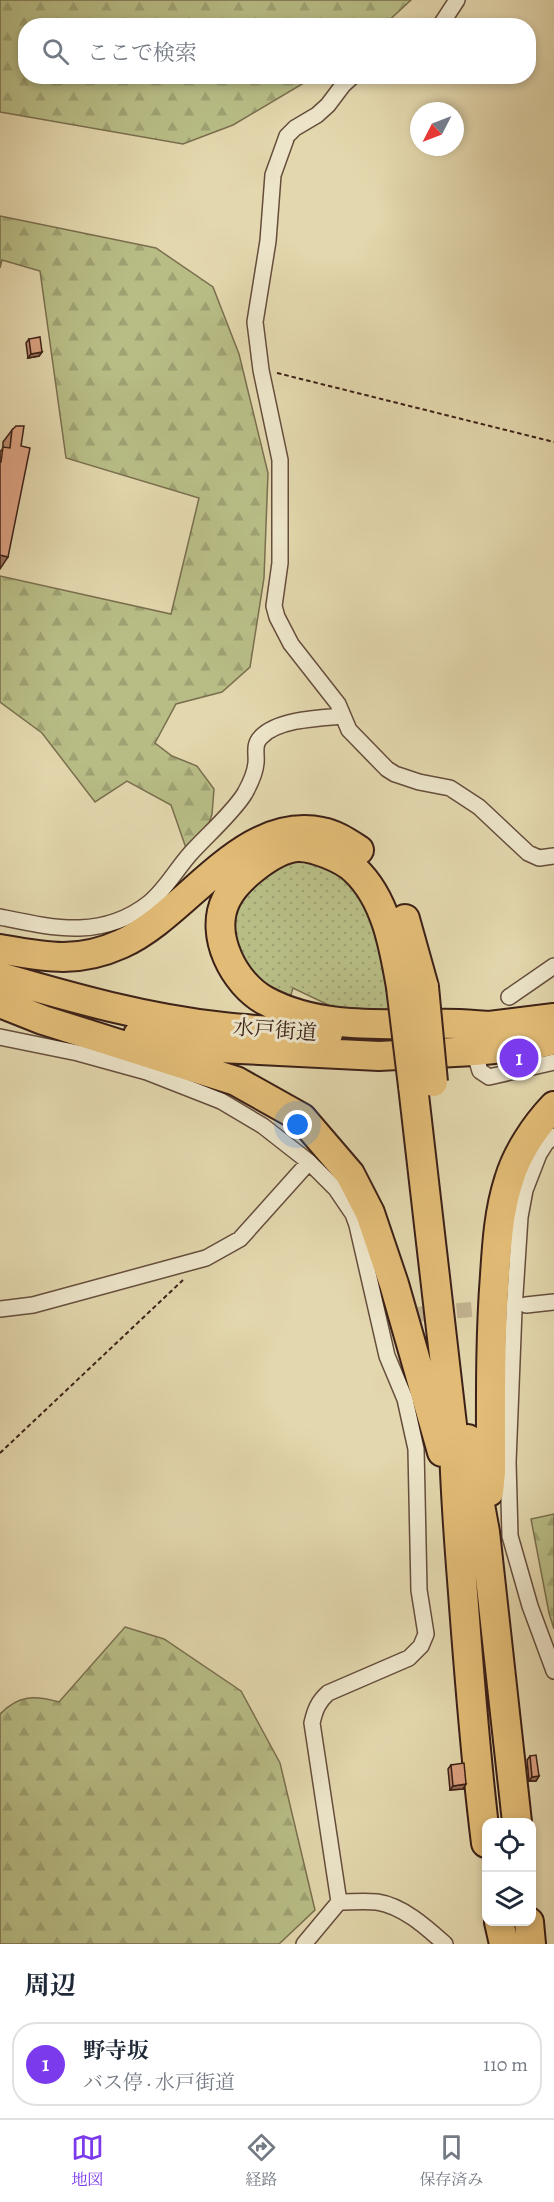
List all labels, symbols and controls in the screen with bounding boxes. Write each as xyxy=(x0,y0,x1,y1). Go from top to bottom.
search box xyxy=(18,18,536,84)
icon: search xyxy=(39,35,72,68)
text: ここで検索 xyxy=(87,38,197,68)
north arrow xyxy=(410,102,464,156)
street label: 水戸街道 xyxy=(232,1013,318,1047)
pin: 1 xyxy=(500,1036,538,1080)
your location xyxy=(283,1110,312,1139)
map controls xyxy=(482,1818,536,1926)
button: locate xyxy=(482,1818,536,1872)
button: layers xyxy=(482,1872,536,1926)
text: 周辺 xyxy=(24,1968,76,2003)
text: 野寺坂 xyxy=(83,2036,149,2066)
text: 1 xyxy=(42,2051,49,2078)
text: 110 m xyxy=(483,2051,528,2078)
text: バス停 · 水戸街道 xyxy=(83,2069,235,2096)
tab: 地図 xyxy=(71,2131,104,2191)
tab: 経路 xyxy=(245,2131,278,2191)
tab: 保存済み xyxy=(419,2131,483,2191)

